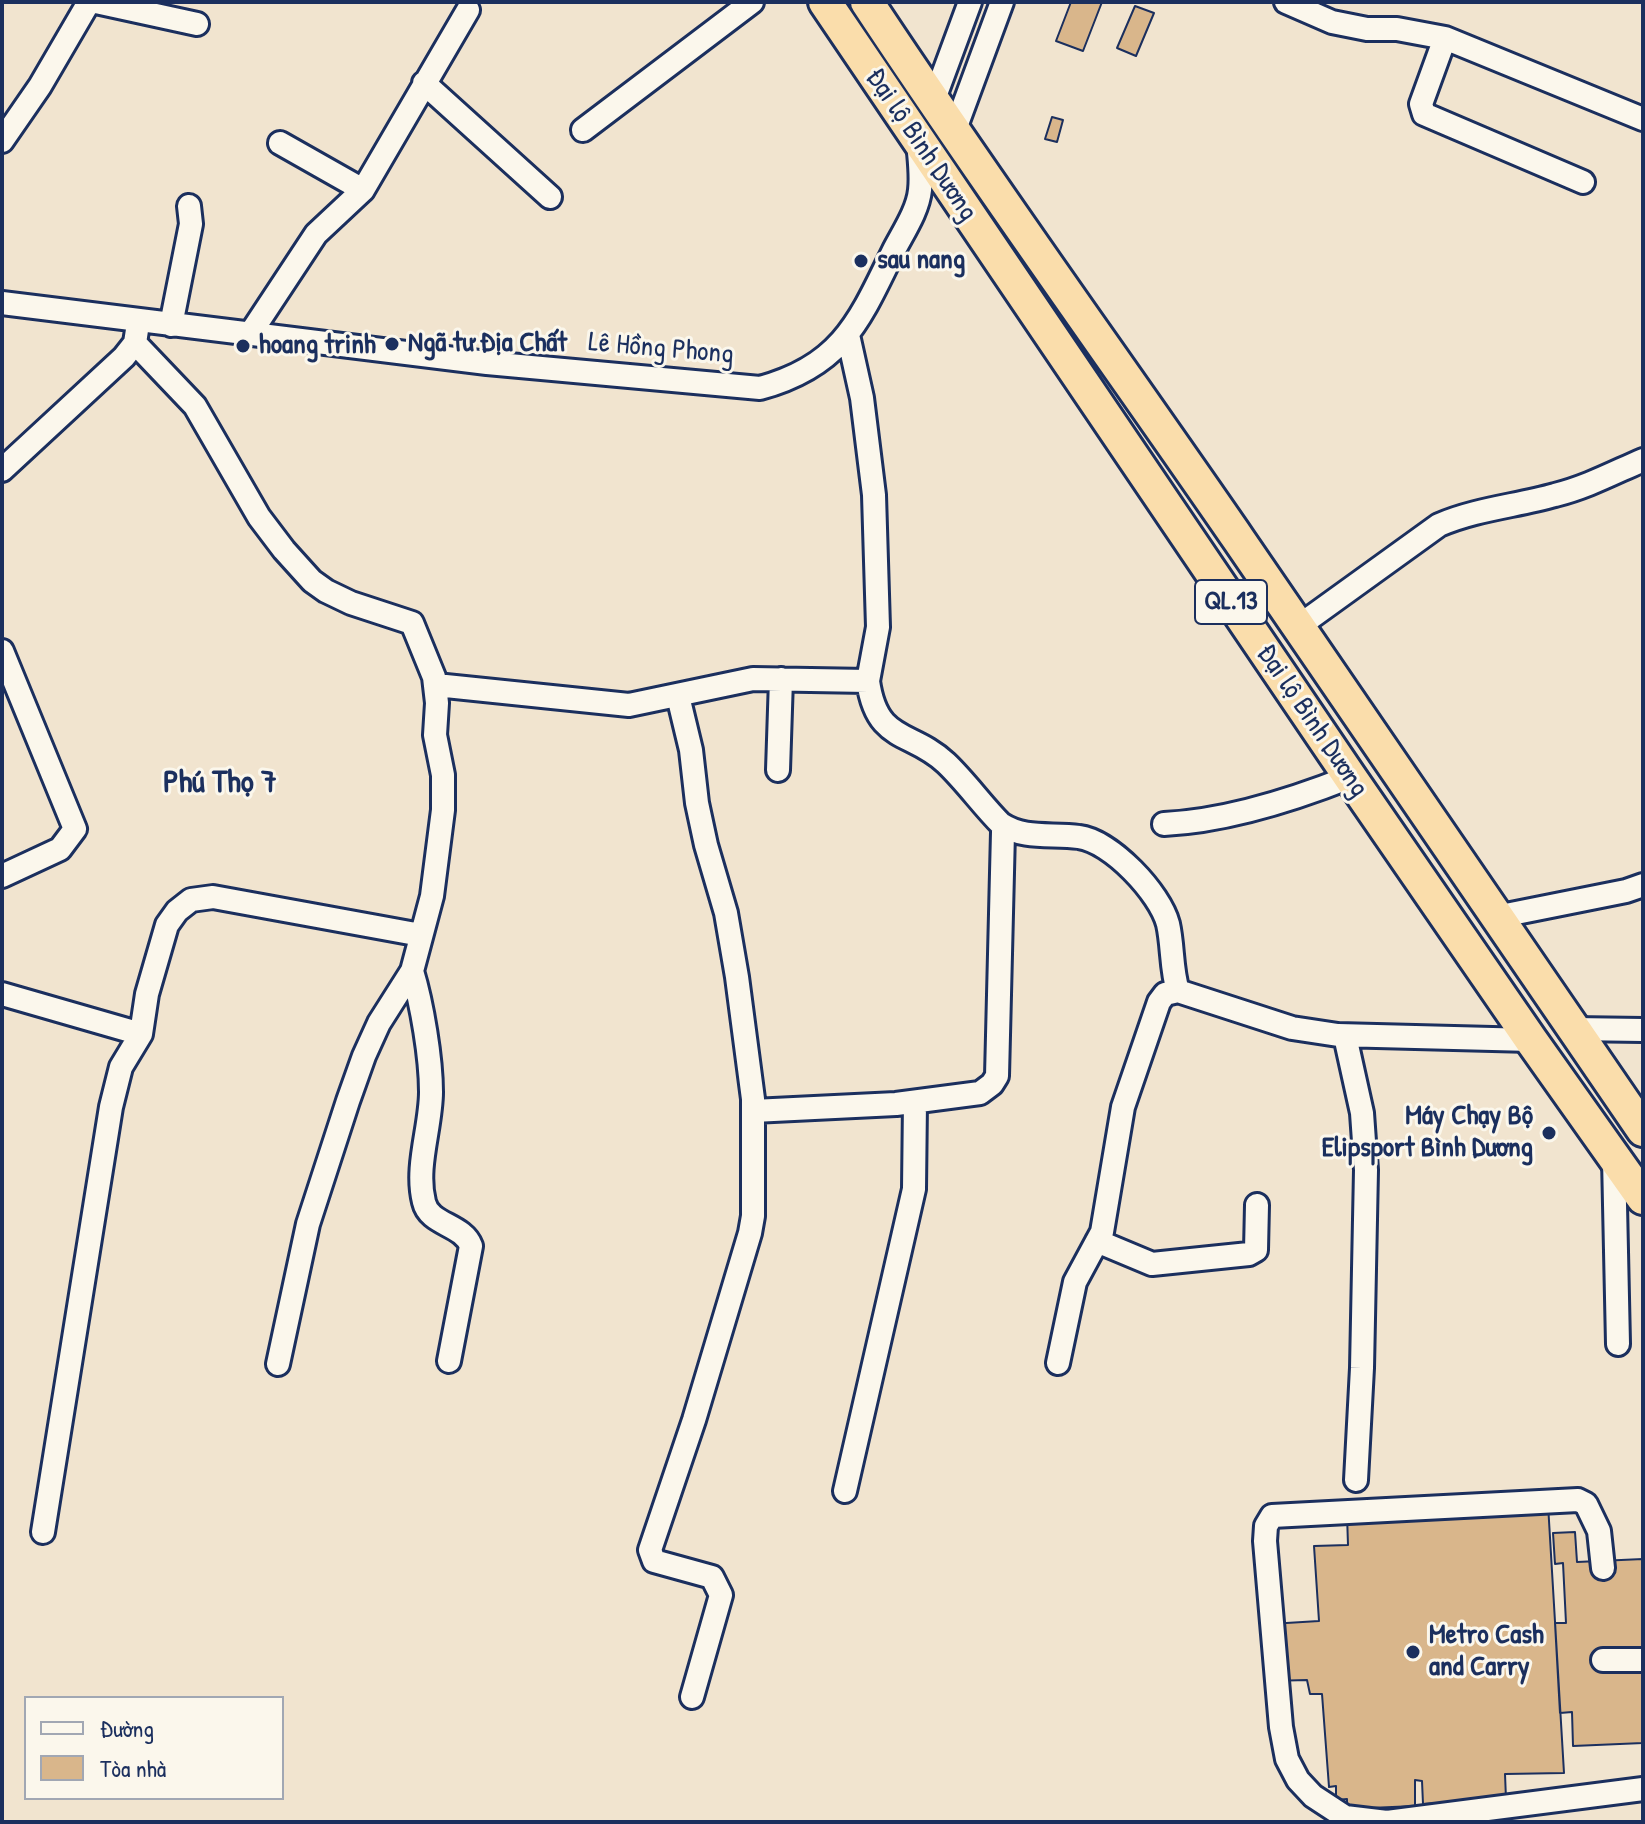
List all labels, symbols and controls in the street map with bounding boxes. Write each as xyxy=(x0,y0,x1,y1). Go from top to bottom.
street label: Đại lộ Bình Dương xyxy=(858,62,984,228)
place label: sau nang xyxy=(877,244,965,278)
marker: sau nang xyxy=(852,252,870,270)
street label: Lê Hồng Phong xyxy=(587,326,735,372)
place label: Ngã tư Địa Chất xyxy=(408,327,567,361)
place label: hoang trinh xyxy=(259,329,376,363)
marker: Ngã tư Địa Chất xyxy=(383,335,401,353)
marker: hoang trinh xyxy=(234,337,252,355)
road number: QL.13 xyxy=(1195,580,1267,624)
street label: Đại lộ Bình Dương xyxy=(1249,638,1375,804)
district label: Phú Thọ 7 xyxy=(163,764,277,802)
place label: Máy Chạy Bộ Elipsport Bình Dương xyxy=(1322,1100,1533,1166)
marker: Máy Chạy Bộ Elipsport Bình Dương xyxy=(1540,1124,1558,1142)
place label: Metro Cash and Carry xyxy=(1429,1619,1544,1685)
marker: Metro Cash and Carry xyxy=(1404,1643,1422,1661)
legend xyxy=(24,1696,284,1800)
text: Đường xyxy=(100,1712,154,1744)
text: Tòa nhà xyxy=(100,1752,166,1784)

